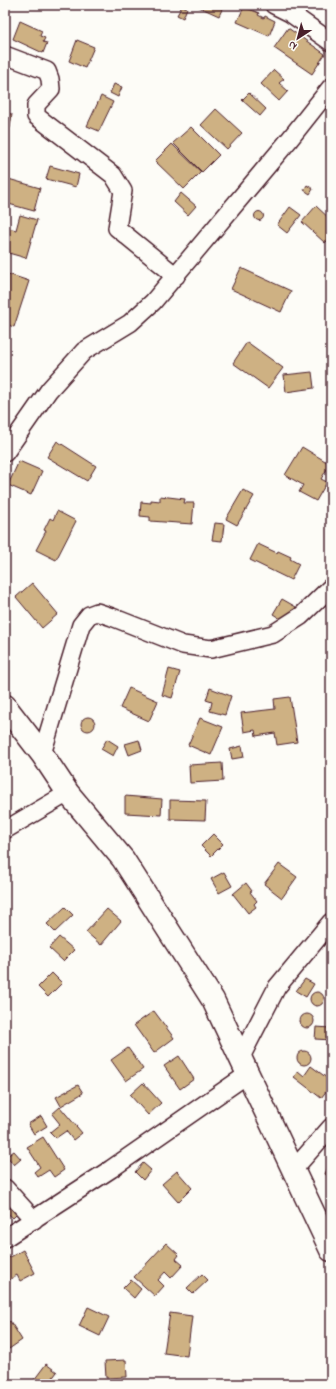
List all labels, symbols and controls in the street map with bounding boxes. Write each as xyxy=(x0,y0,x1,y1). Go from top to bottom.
north arrow xyxy=(278,18,318,58)
text: N xyxy=(285,37,300,54)

